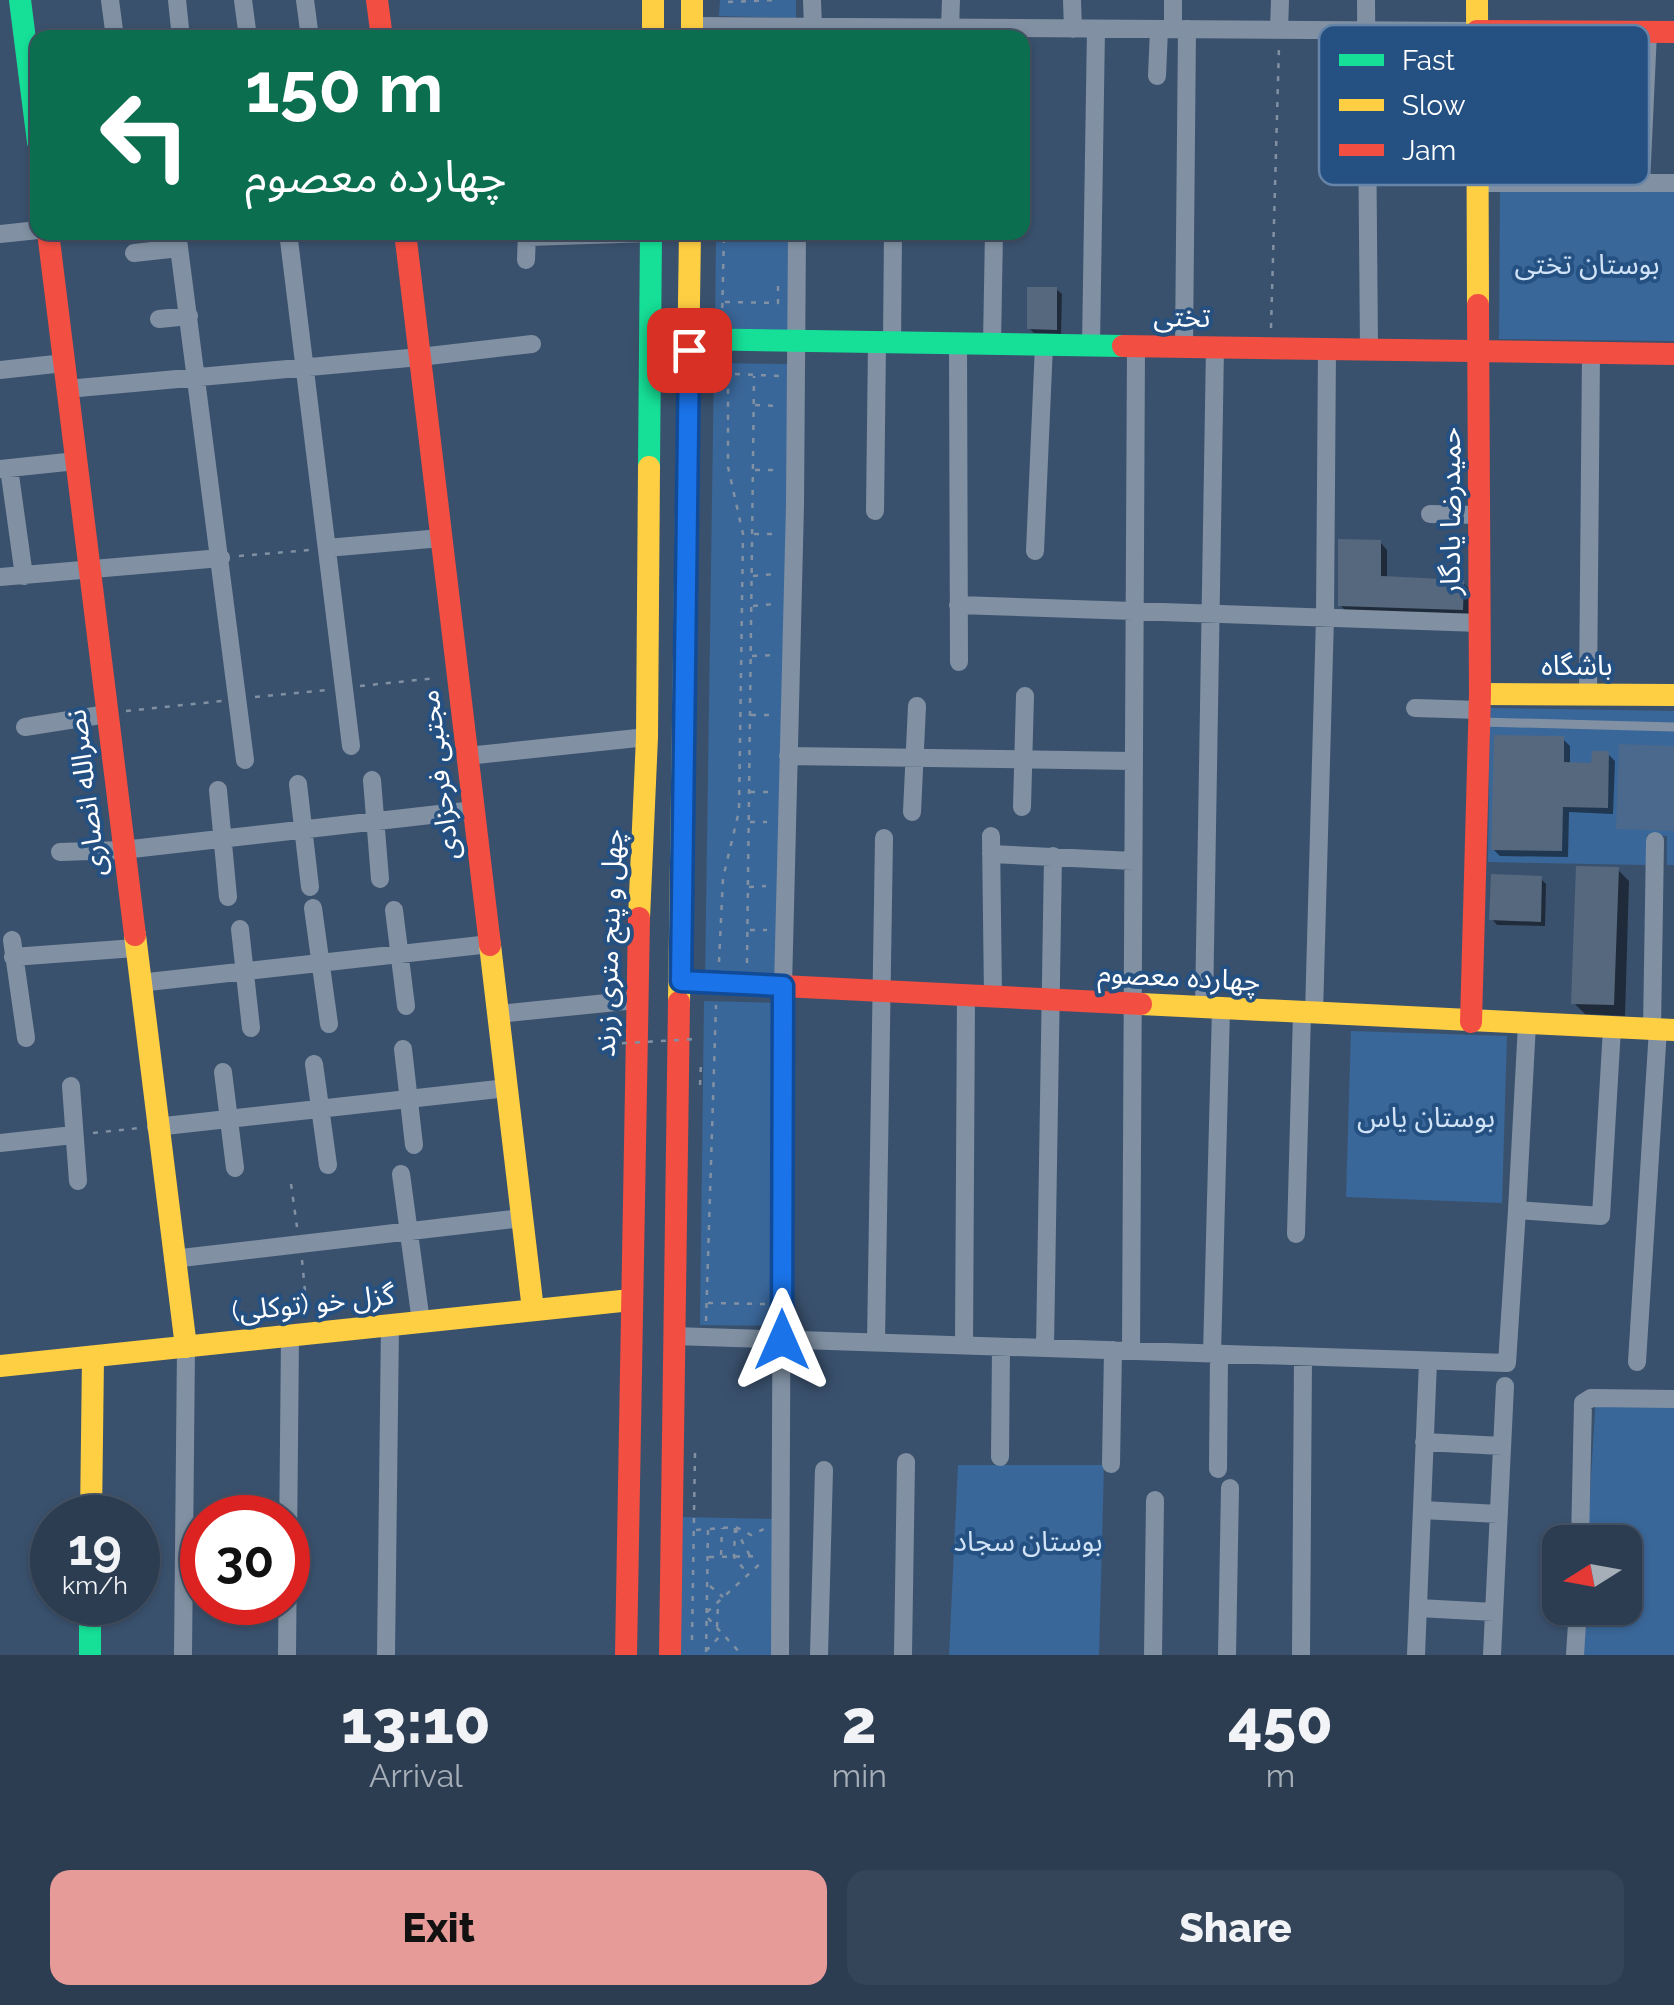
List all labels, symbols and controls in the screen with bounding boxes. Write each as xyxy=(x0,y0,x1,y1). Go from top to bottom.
legend xyxy=(1319,25,1649,185)
text: Fast xyxy=(1402,44,1455,77)
text: 150 m xyxy=(245,46,443,128)
icon: left xyxy=(80,70,210,200)
text: Slow xyxy=(1402,89,1466,122)
text: Jam xyxy=(1402,134,1456,167)
text: چهارده معصوم xyxy=(245,150,507,203)
park label: بوستان تختی xyxy=(1515,248,1659,281)
street label: تختی xyxy=(1153,300,1211,334)
pin xyxy=(647,308,732,393)
icon: arrive xyxy=(662,323,717,378)
street label: حمیدرضا یادگار xyxy=(1434,427,1467,596)
street label: باشگاه xyxy=(1541,649,1613,682)
street label: مجتبی فرحزادی xyxy=(412,688,466,862)
street label: نصرالله انصاری xyxy=(59,708,113,878)
street label: چهل و پنج متری زرند xyxy=(589,828,633,1058)
street label: چهارده معصوم xyxy=(1097,956,1261,1002)
park label: بوستان یاس xyxy=(1357,1101,1495,1134)
street label: گزل خو (توکلی) xyxy=(230,1278,396,1328)
position arrow xyxy=(730,1288,834,1392)
speed limit sign: 30 xyxy=(180,1495,310,1625)
text: 19 xyxy=(68,1518,122,1577)
park label: بوستان سجاد xyxy=(954,1525,1102,1558)
north arrow xyxy=(1542,1525,1642,1625)
map controls xyxy=(1542,1525,1642,1625)
text: km/h xyxy=(62,1570,128,1600)
text: 13:10 xyxy=(341,1687,491,1757)
text: 2 xyxy=(842,1687,877,1757)
text: 450 xyxy=(1228,1687,1333,1757)
text: Arrival xyxy=(369,1757,463,1794)
text: min xyxy=(832,1757,887,1794)
text: m xyxy=(1266,1757,1295,1794)
button: Exit xyxy=(50,1870,827,1985)
button: Share xyxy=(847,1870,1624,1985)

